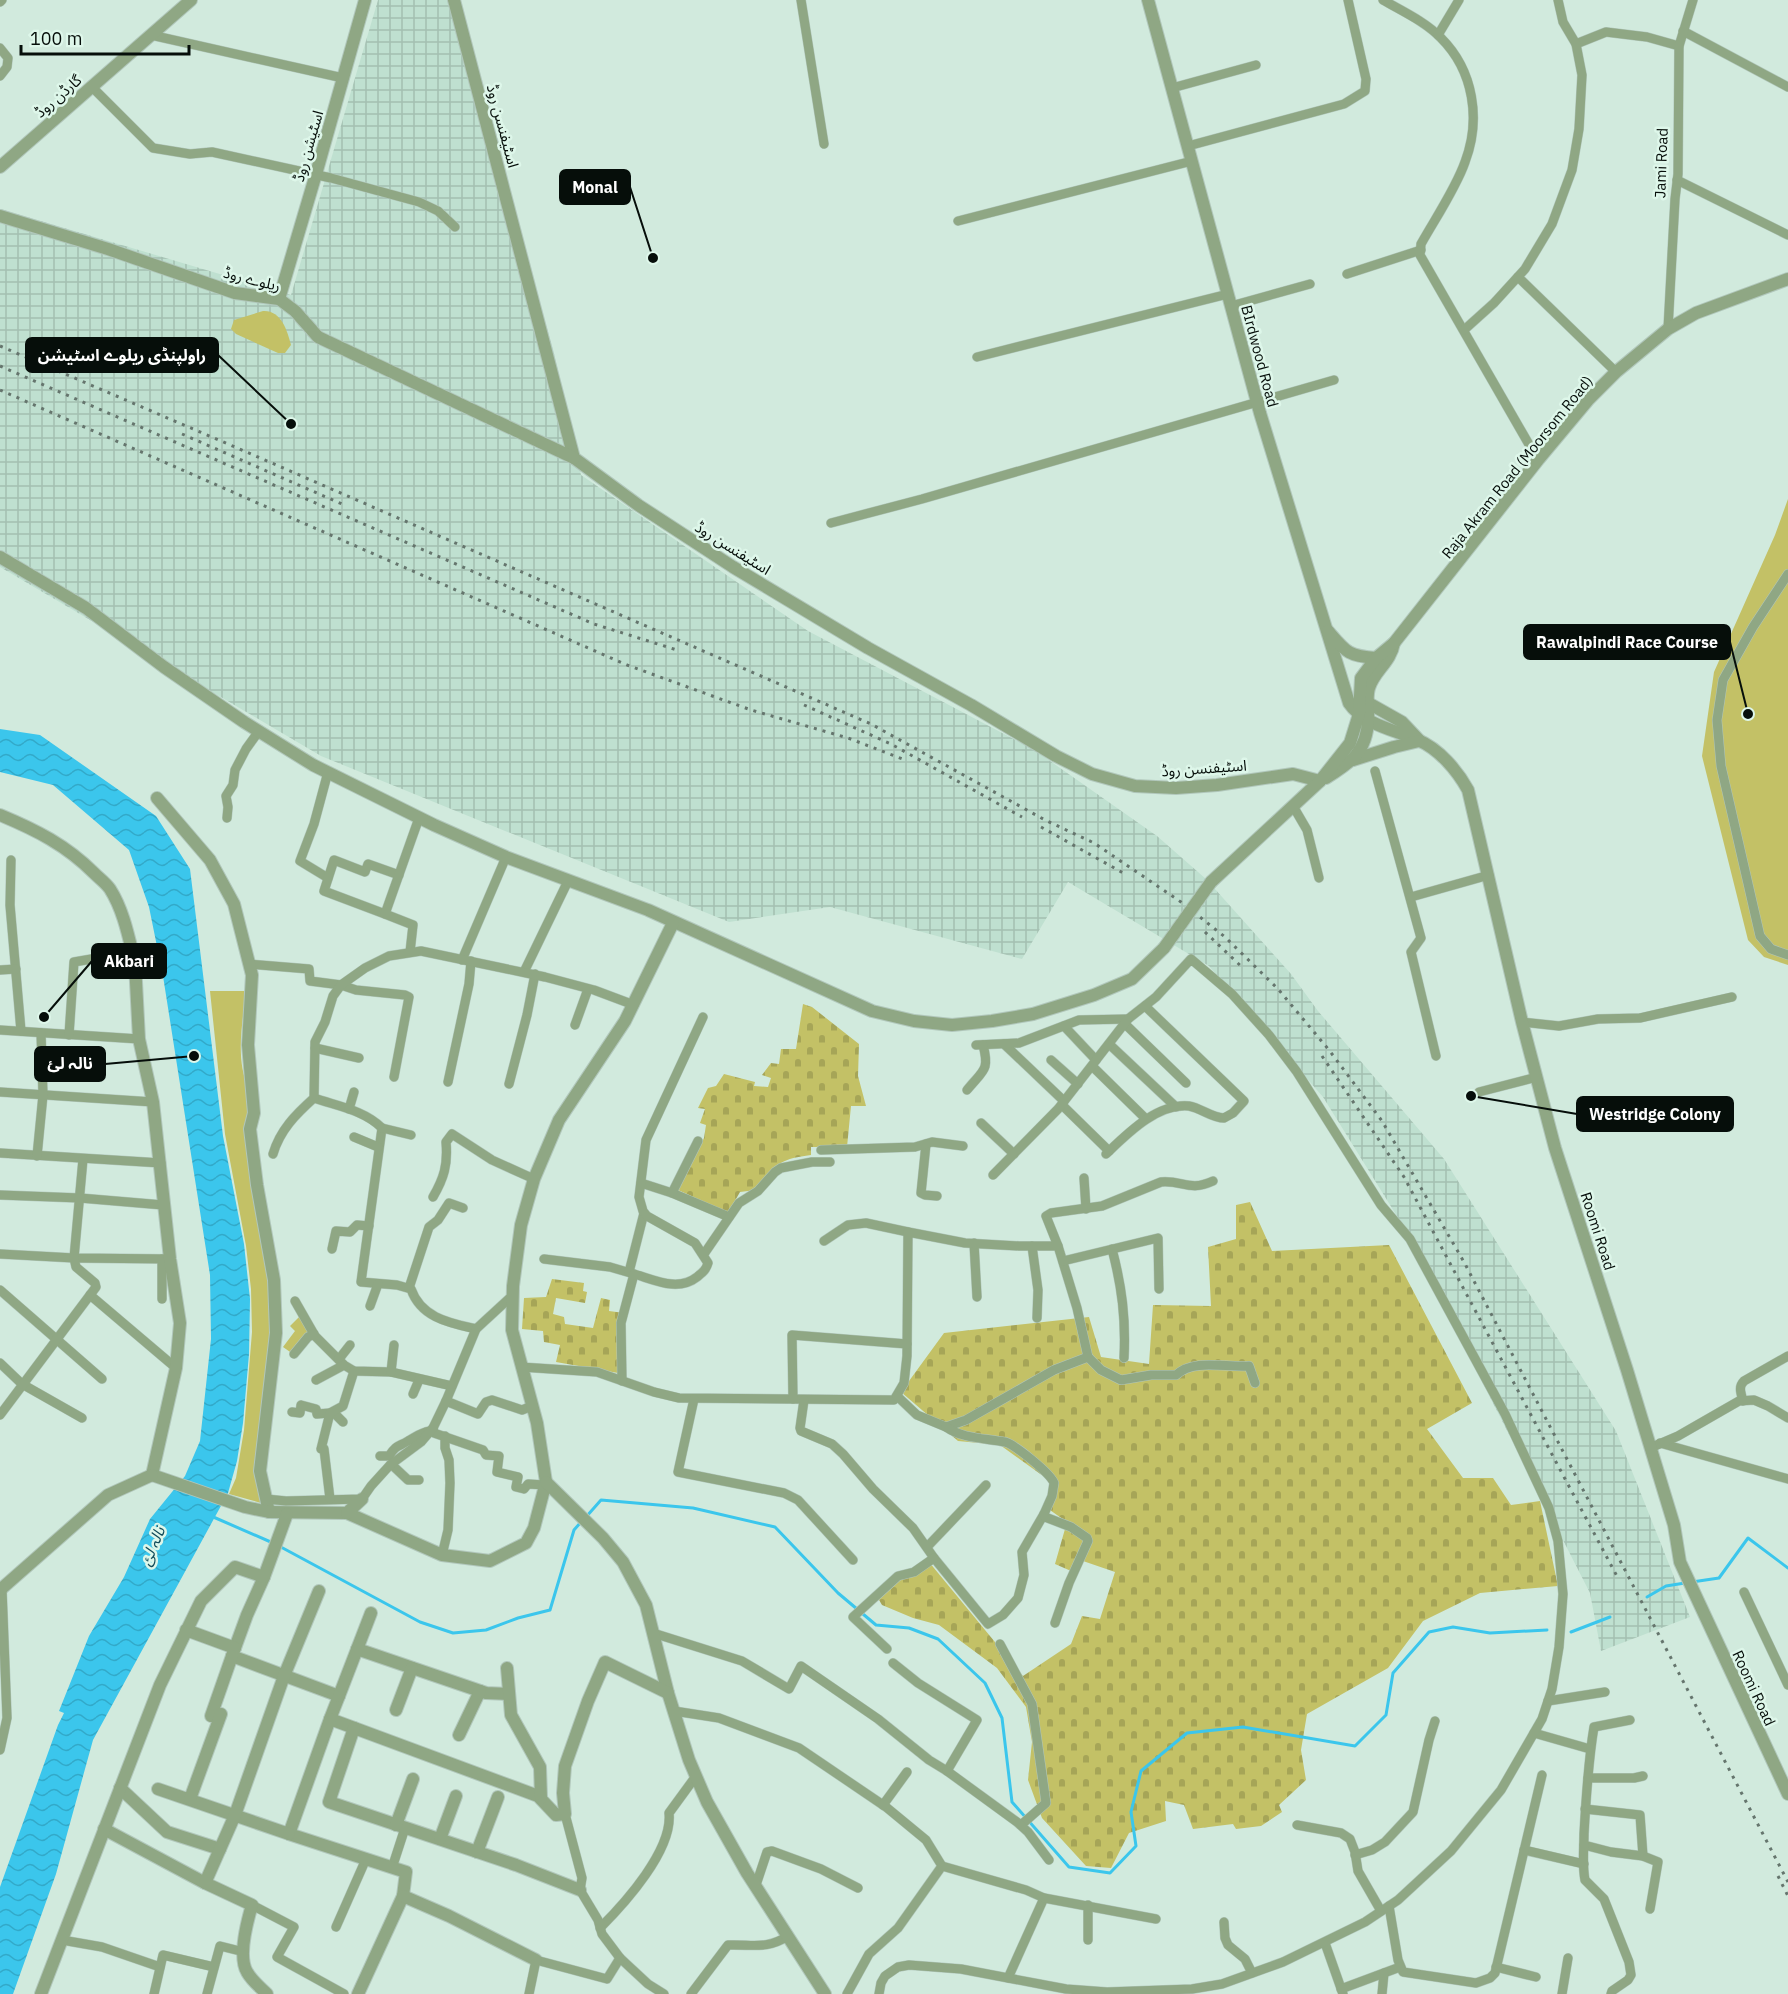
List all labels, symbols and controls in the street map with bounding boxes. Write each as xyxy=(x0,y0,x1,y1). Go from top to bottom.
scale bar xyxy=(21,18,189,56)
text: 100 m xyxy=(30,27,82,50)
street label: گارڈن روڈ xyxy=(31,70,86,122)
street label: اسٹیفنسن روڈ xyxy=(483,82,523,170)
street label: اسٹیشن روڈ xyxy=(289,108,327,184)
street label: Jami Road xyxy=(1650,127,1672,199)
callout: Monal xyxy=(560,170,630,204)
text: Monal xyxy=(572,177,618,197)
street label: ریلوے روڈ xyxy=(221,263,283,295)
street label: BIrdwood Road xyxy=(1237,303,1283,409)
callout: راولپنڈی ریلوے اسٹیشن xyxy=(26,338,218,372)
text: راولپنڈی ریلوے اسٹیشن xyxy=(38,345,206,366)
street label: Raja Akram Road (Moorsom Road) xyxy=(1437,372,1597,562)
street label: اسٹیفنسن روڈ xyxy=(692,517,774,579)
callout: Rawalpindi Race Course xyxy=(1524,625,1730,659)
text: Rawalpindi Race Course xyxy=(1536,632,1718,652)
street label: اسٹیفنسن روڈ xyxy=(1161,756,1247,780)
callout: Akbari xyxy=(92,944,166,978)
text: Akbari xyxy=(104,951,154,971)
callout: نالہ لئ xyxy=(35,1047,105,1081)
text: نالہ لئ xyxy=(47,1053,93,1073)
callout: Westridge Colony xyxy=(1577,1097,1733,1131)
text: Westridge Colony xyxy=(1589,1104,1721,1124)
street label: Roomi Road xyxy=(1576,1190,1620,1272)
water label: نالہ لئ xyxy=(135,1522,170,1569)
street label: Roomi Road xyxy=(1728,1647,1780,1729)

